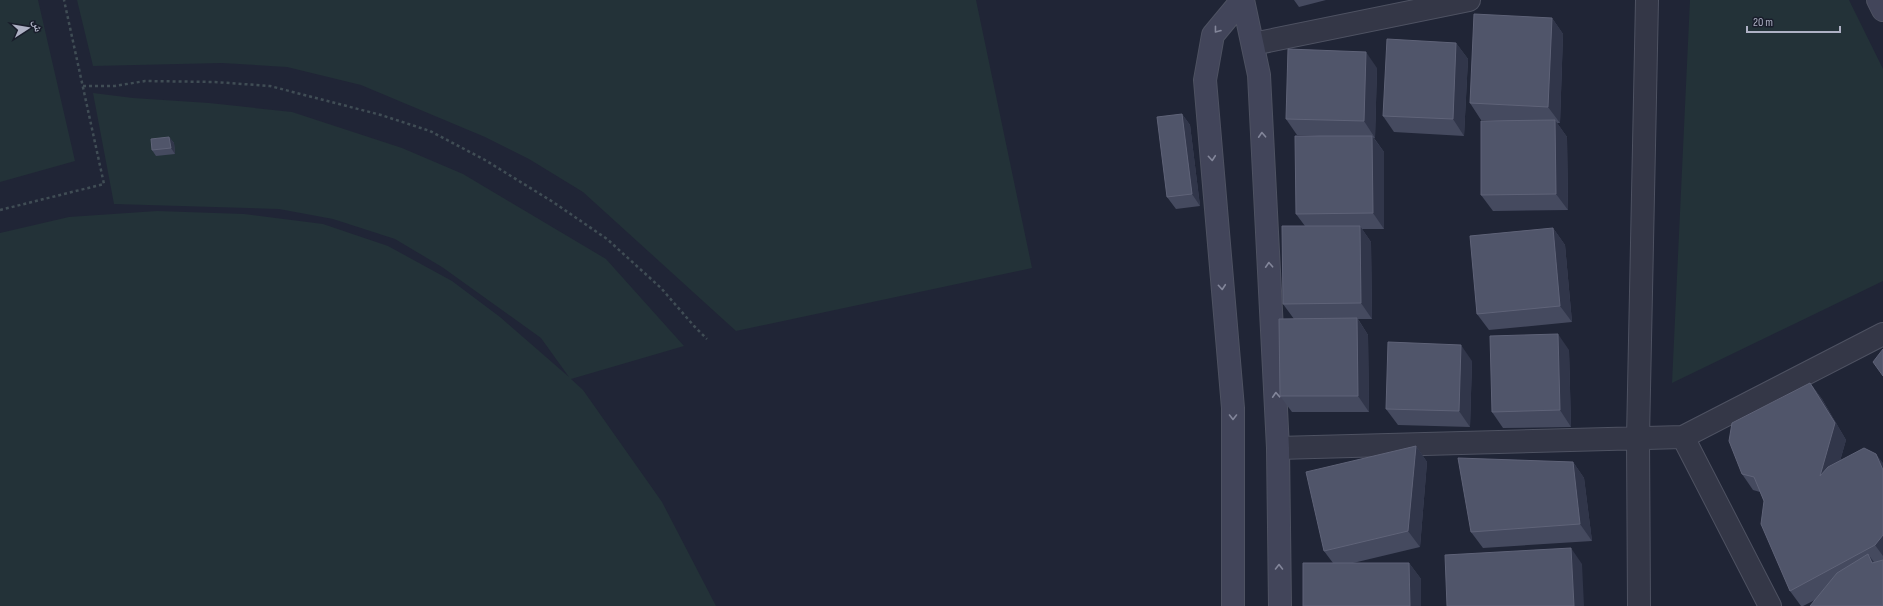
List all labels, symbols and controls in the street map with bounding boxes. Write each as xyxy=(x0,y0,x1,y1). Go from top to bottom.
north arrow xyxy=(8,8,48,48)
scale bar xyxy=(1747,8,1840,34)
text: 20 m xyxy=(1753,15,1773,30)
text: ش xyxy=(29,19,45,34)
one-way arrow xyxy=(1215,26,1222,33)
one-way arrow xyxy=(1258,132,1267,138)
one-way arrow xyxy=(1207,155,1216,161)
one-way arrow xyxy=(1265,262,1273,268)
one-way arrow xyxy=(1218,284,1227,290)
one-way arrow xyxy=(1271,392,1280,398)
one-way arrow xyxy=(1229,414,1237,420)
one-way arrow xyxy=(1275,564,1283,570)

